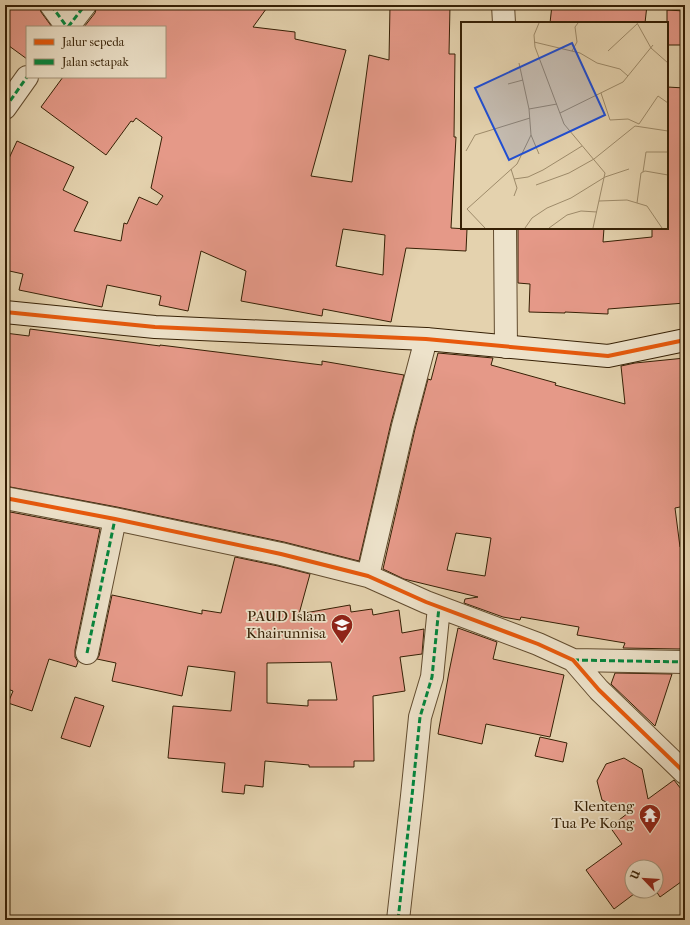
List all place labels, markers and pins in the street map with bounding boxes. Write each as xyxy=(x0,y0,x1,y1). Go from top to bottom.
place label: PAUD Islam Khairunnisa xyxy=(246,607,327,642)
school or university icon: PAUD Islam Khairunnisa xyxy=(329,612,355,645)
place label: Klenteng Tua Pe Kong xyxy=(551,797,635,832)
temple icon: Klenteng Tua Pe Kong xyxy=(637,802,663,835)

